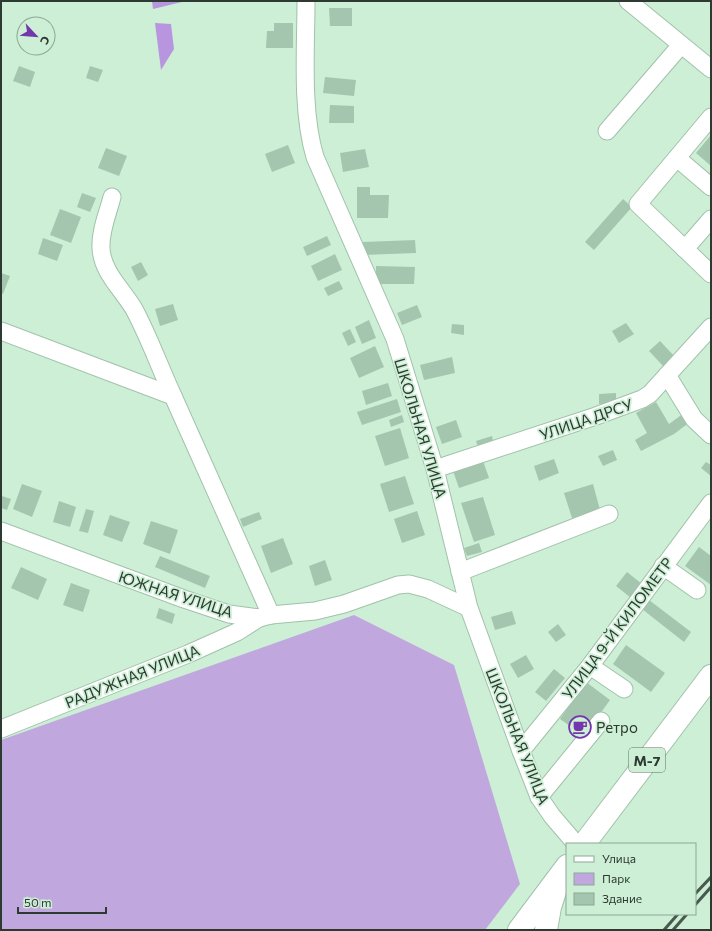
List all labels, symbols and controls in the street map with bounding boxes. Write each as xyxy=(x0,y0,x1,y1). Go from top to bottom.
north arrow xyxy=(16,16,56,56)
text: С xyxy=(38,34,53,47)
street label: ШКОЛЬНАЯ УЛИЦА xyxy=(391,356,451,500)
street label: УЛИЦА ДРСУ xyxy=(537,395,635,443)
street label: УЛИЦА 9-Й КИЛОМЕТР xyxy=(558,554,676,702)
street label: ЮЖНАЯ УЛИЦА xyxy=(117,567,235,621)
street label: РАДУЖНАЯ УЛИЦА xyxy=(62,641,202,711)
street label: ШКОЛЬНАЯ УЛИЦА xyxy=(482,665,554,807)
cafe icon: Ретро xyxy=(567,714,593,740)
place label: Ретро xyxy=(596,718,638,736)
road number: М-7 xyxy=(629,748,665,772)
legend xyxy=(566,843,696,915)
text: Улица xyxy=(602,851,636,865)
text: Парк xyxy=(602,871,631,885)
scale bar xyxy=(18,889,106,915)
text: Здание xyxy=(602,891,642,905)
text: 50 m xyxy=(24,895,52,909)

